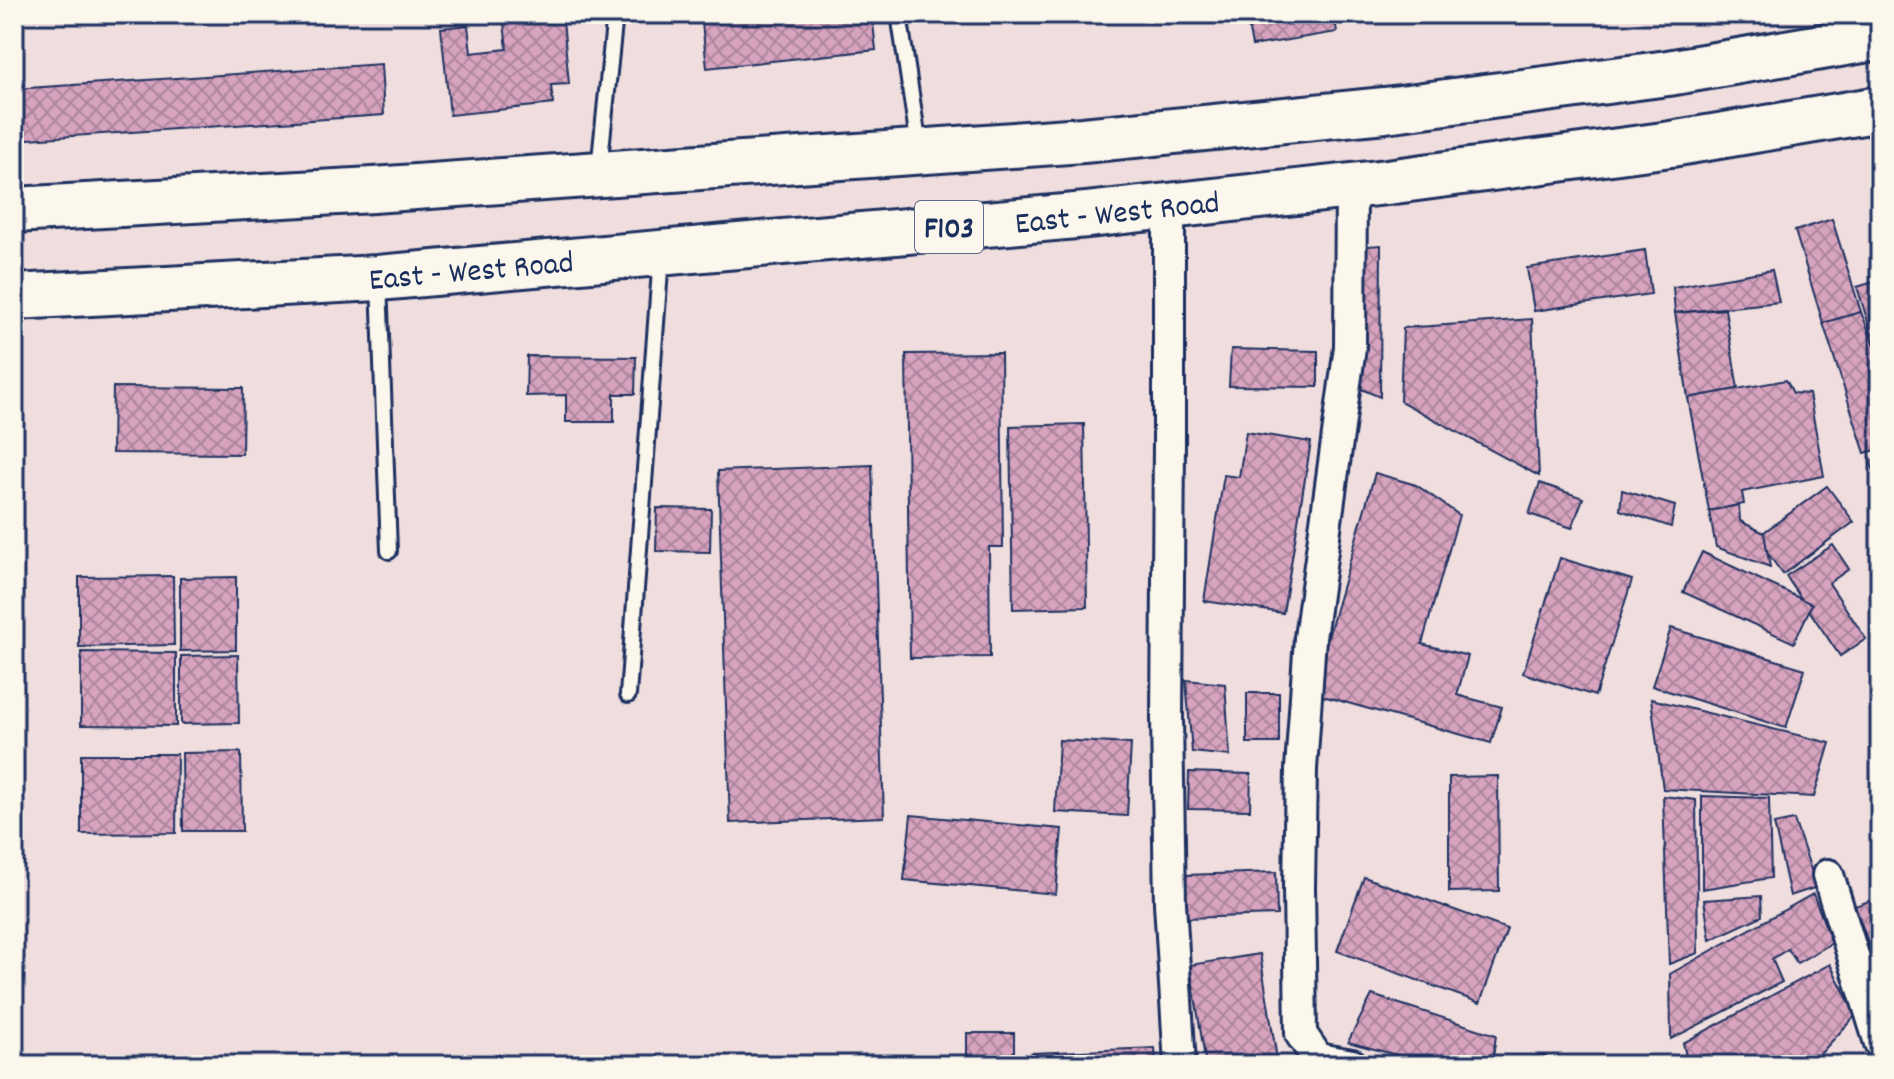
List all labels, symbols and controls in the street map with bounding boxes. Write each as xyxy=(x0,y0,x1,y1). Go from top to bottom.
street label: East - West Road xyxy=(1013,182,1222,250)
road number: F103 xyxy=(915,201,983,253)
street label: East - West Road xyxy=(367,242,576,306)

